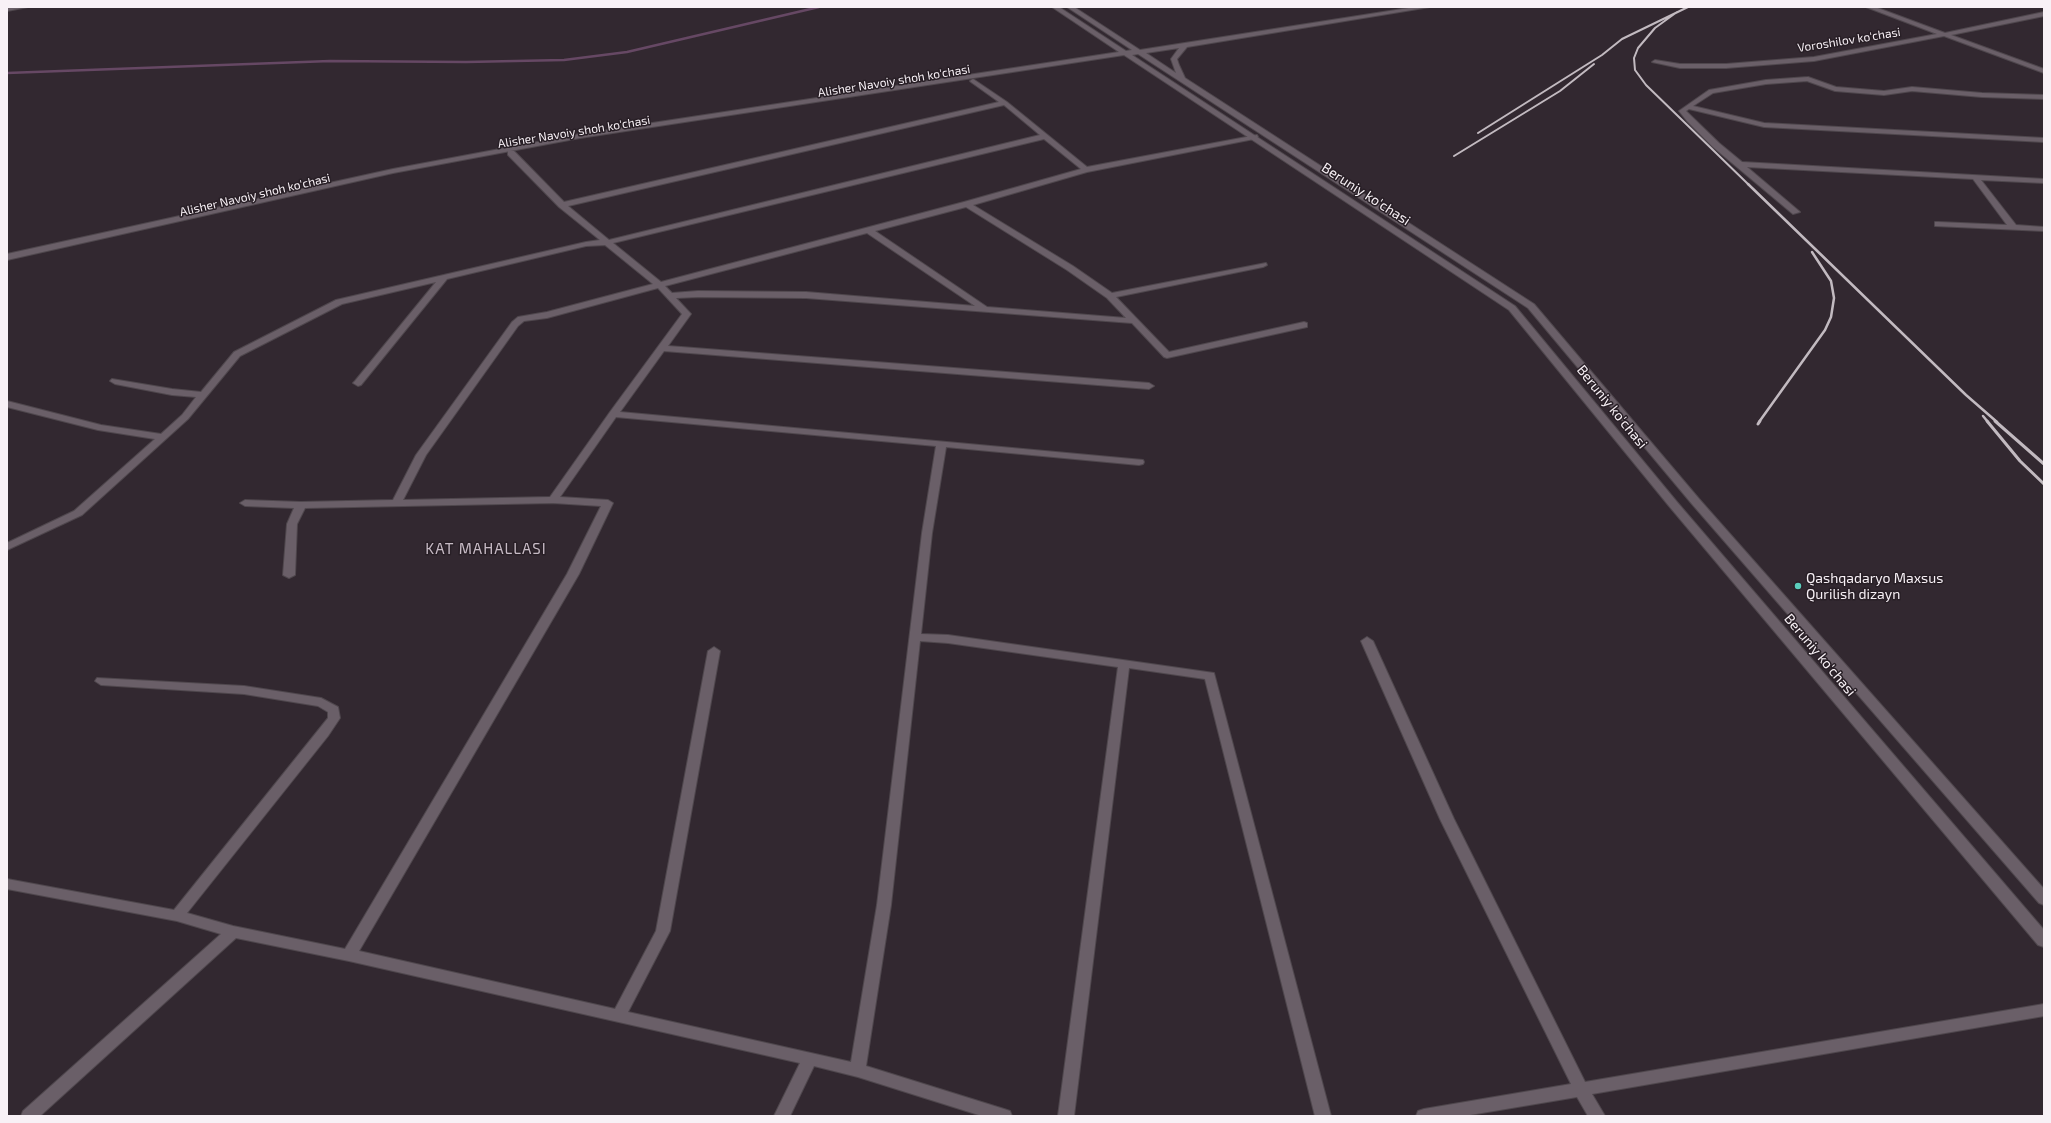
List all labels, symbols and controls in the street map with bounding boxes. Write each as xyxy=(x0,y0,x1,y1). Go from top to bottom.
street label: Voroshilov ko'chasi xyxy=(1797,25,1901,55)
street label: Alisher Navoiy shoh ko'chasi xyxy=(817,62,971,100)
street label: Alisher Navoiy shoh ko'chasi xyxy=(497,113,651,151)
street label: Beruniy ko'chasi xyxy=(1318,159,1414,229)
street label: Alisher Navoiy shoh ko'chasi xyxy=(178,171,332,219)
street label: Beruniy ko'chasi xyxy=(1573,362,1651,452)
district label: KAT MAHALLASI xyxy=(425,540,547,558)
place label: Qashqadaryo Maxsus Qurilish dizayn xyxy=(1806,570,1943,602)
marker: Qashqadaryo Maxsus Qurilish dizayn xyxy=(1793,581,1803,591)
street label: Beruniy ko'chasi xyxy=(1781,610,1859,700)

